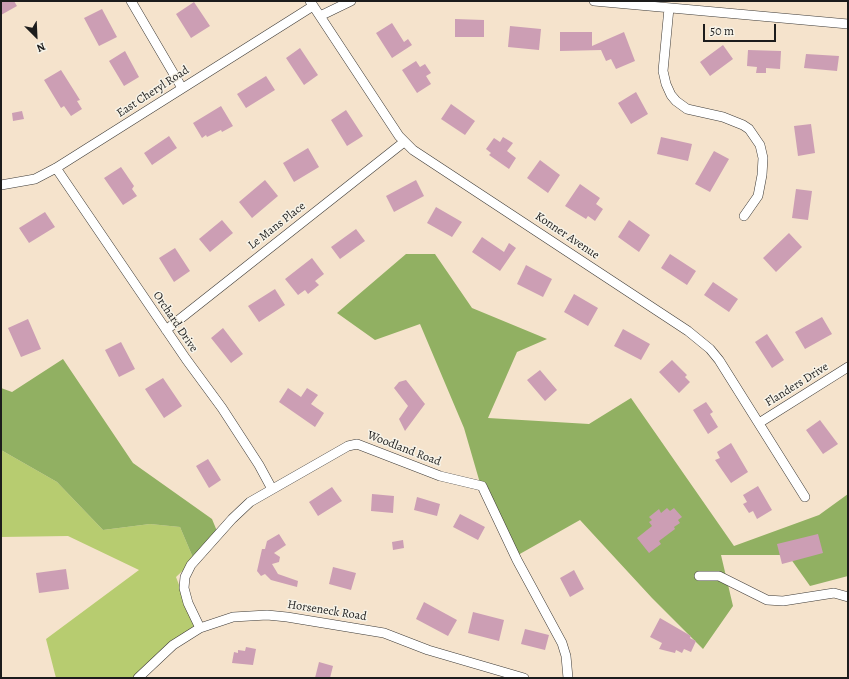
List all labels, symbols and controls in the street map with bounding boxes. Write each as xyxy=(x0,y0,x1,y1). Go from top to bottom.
north arrow xyxy=(16,16,56,56)
scale bar xyxy=(705,16,778,42)
text: 50 m xyxy=(710,23,734,39)
text: N xyxy=(34,39,48,56)
street label: East Cheryl Road xyxy=(114,63,192,121)
street label: Le Mans Place xyxy=(246,199,308,253)
street label: Konner Avenue xyxy=(532,209,602,263)
street label: Orchard Drive xyxy=(149,289,201,355)
street label: Flanders Drive xyxy=(763,360,831,410)
street label: Woodland Road xyxy=(365,428,443,470)
street label: Horseneck Road xyxy=(286,598,368,624)

